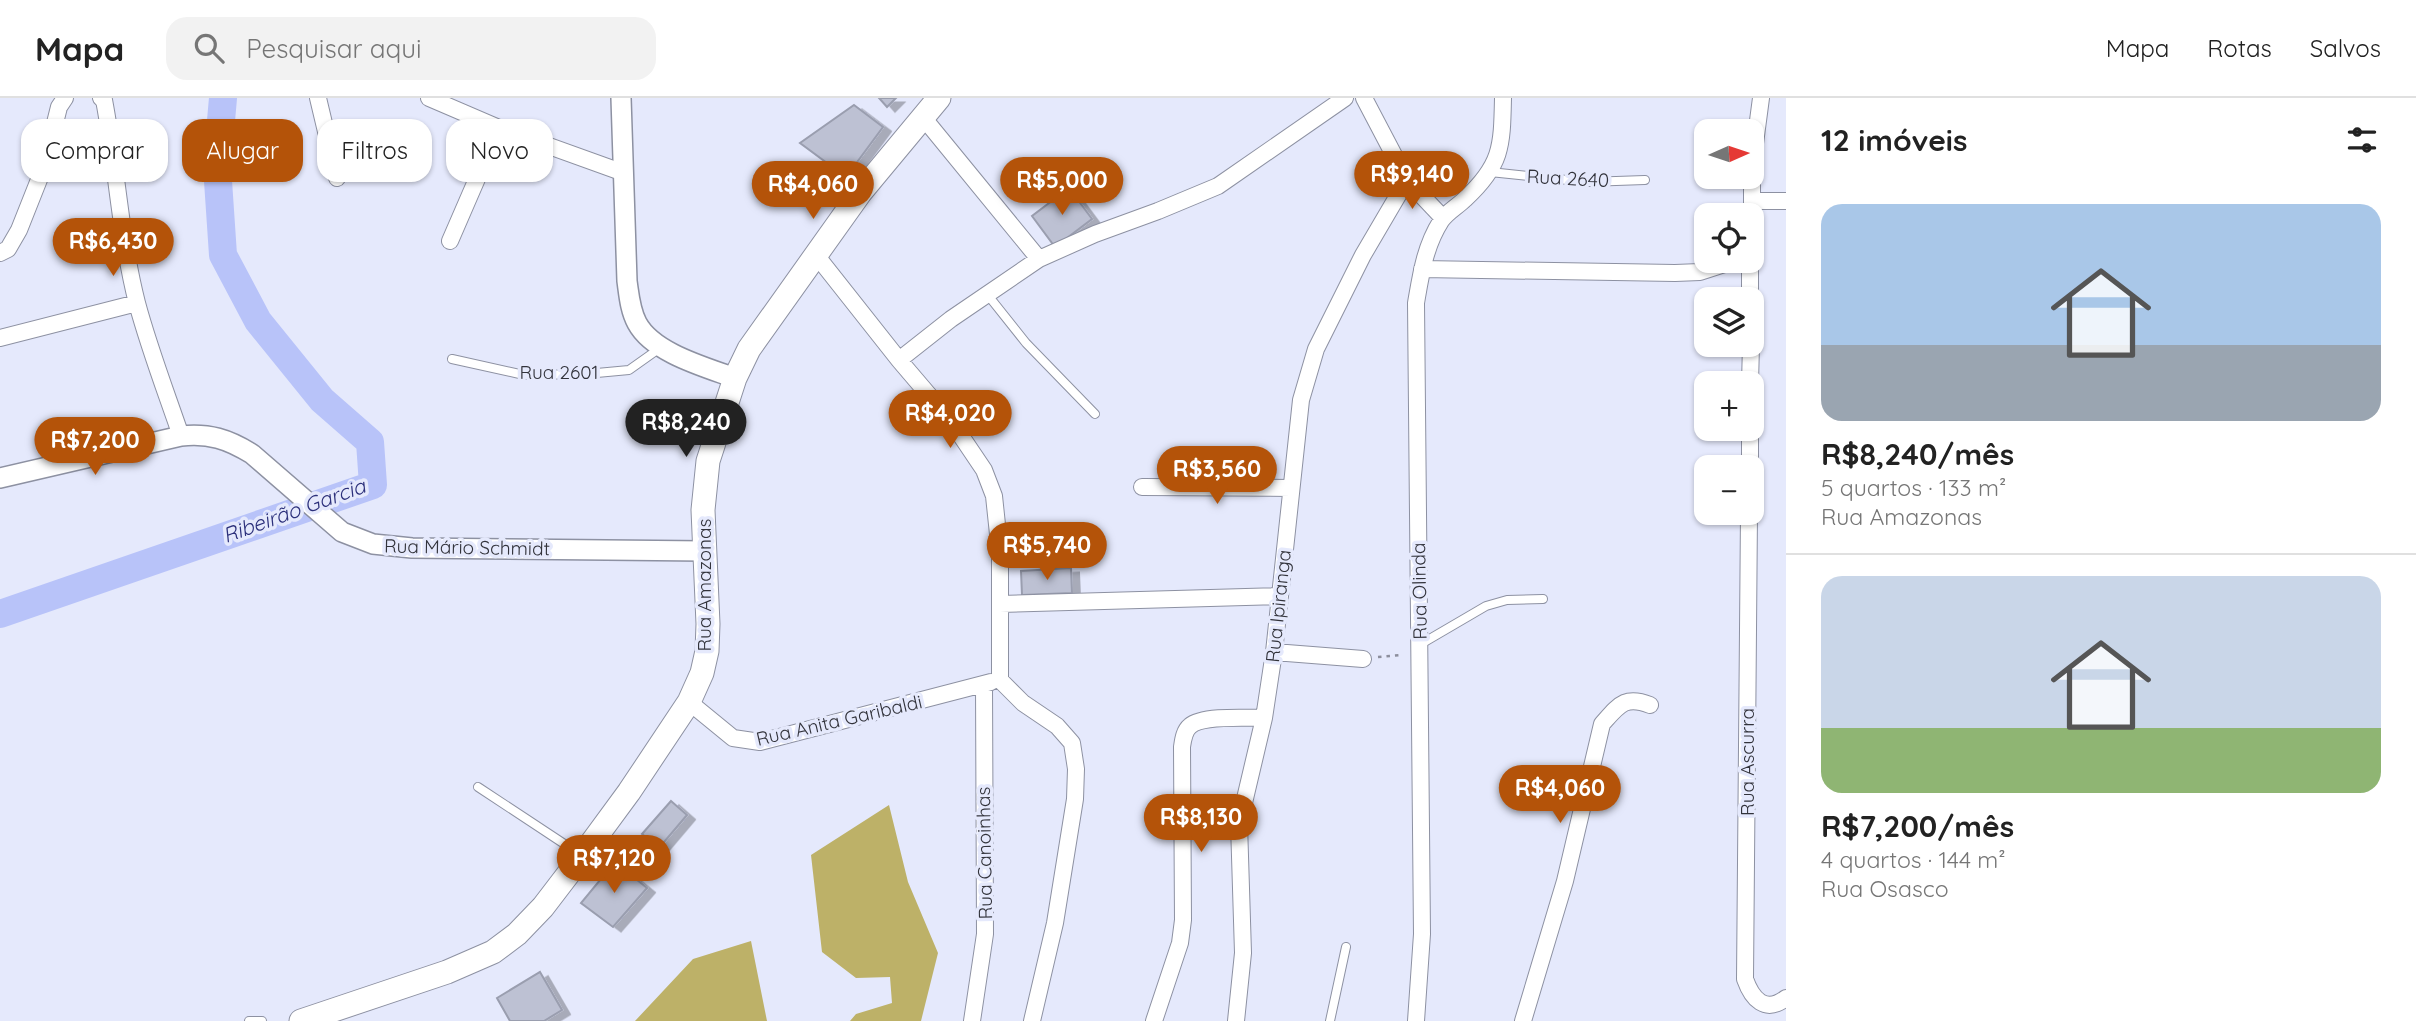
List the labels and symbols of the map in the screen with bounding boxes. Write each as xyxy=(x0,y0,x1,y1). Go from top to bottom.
north arrow xyxy=(1694,119,1764,189)
pin: R$9,140 xyxy=(1347,152,1477,211)
pin: R$5,000 xyxy=(997,158,1127,217)
pin: R$4,060 xyxy=(748,162,878,221)
street label: Rua 2640 xyxy=(1526,164,1610,192)
pin: R$6,430 xyxy=(48,218,178,278)
street label: Rua 2601 xyxy=(519,360,599,384)
pin: R$4,020 xyxy=(885,390,1015,450)
pin: R$8,240 xyxy=(621,400,751,459)
pin: R$7,200 xyxy=(30,418,160,477)
pin: R$3,560 xyxy=(1152,446,1282,506)
water label: Ribeirão Garcia xyxy=(219,472,370,548)
street label: Rua Amazonas xyxy=(692,518,716,651)
pin: R$5,740 xyxy=(982,522,1112,582)
street label: Rua Mário Schmidt xyxy=(384,534,550,560)
street label: Rua Olinda xyxy=(1406,542,1432,640)
street label: Rua Ipiranga xyxy=(1260,548,1296,664)
street label: Rua Anita Garibaldi xyxy=(754,689,924,751)
street label: Rua Ascurra xyxy=(1735,708,1759,816)
pin: R$4,060 xyxy=(1495,766,1625,825)
street label: Rua Canoinhas xyxy=(971,786,997,920)
pin: R$8,130 xyxy=(1136,794,1266,854)
pin: R$7,120 xyxy=(549,836,679,895)

